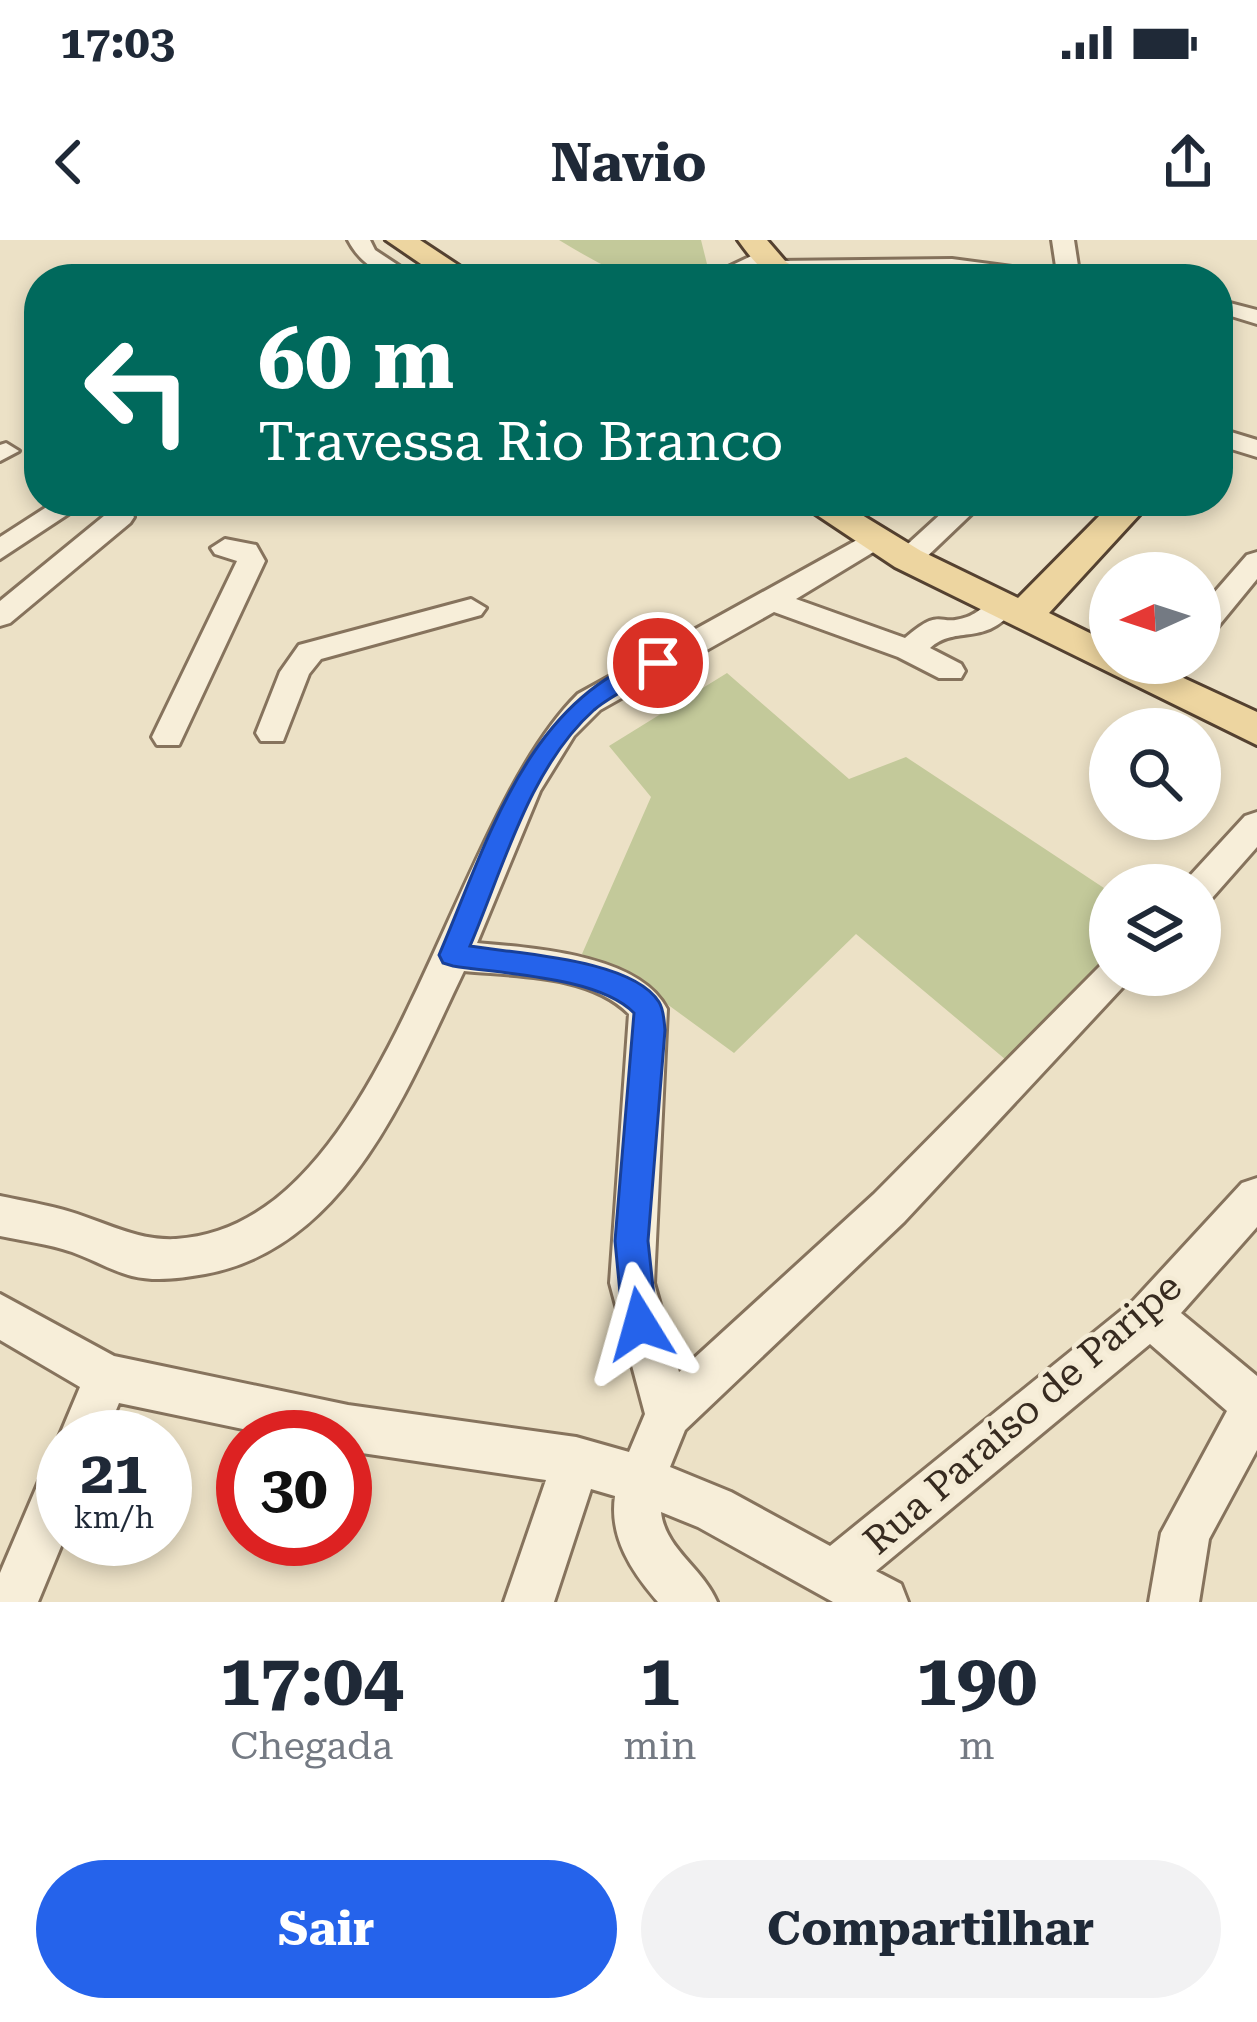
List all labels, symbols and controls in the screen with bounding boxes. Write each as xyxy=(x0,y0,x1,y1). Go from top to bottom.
text: 17:03 xyxy=(60,16,175,69)
icon: back xyxy=(36,129,102,195)
icon: share xyxy=(1155,129,1221,195)
text: Navio xyxy=(550,131,707,194)
text: 60 m xyxy=(258,310,454,408)
icon: left xyxy=(60,312,216,468)
text: Travessa Rio Branco xyxy=(258,410,783,473)
north arrow xyxy=(1089,552,1221,684)
map controls xyxy=(1089,552,1221,996)
pin xyxy=(607,612,709,714)
icon: arrive xyxy=(625,630,691,696)
button: search xyxy=(1089,708,1221,840)
button: layers xyxy=(1089,864,1221,996)
position arrow xyxy=(577,1261,703,1387)
street label: Rua Paraíso de Paripe xyxy=(855,1263,1191,1564)
speed limit sign: 30 xyxy=(216,1410,372,1566)
text: 21 xyxy=(80,1437,148,1508)
text: km/h xyxy=(74,1500,154,1535)
text: 17:04 xyxy=(220,1638,404,1723)
text: 1 xyxy=(640,1638,680,1723)
text: 190 xyxy=(916,1638,1037,1723)
text: Chegada xyxy=(230,1723,393,1769)
text: min xyxy=(623,1723,697,1769)
text: m xyxy=(959,1723,995,1769)
button: Sair xyxy=(36,1860,617,1998)
button: Compartilhar xyxy=(641,1860,1221,1998)

